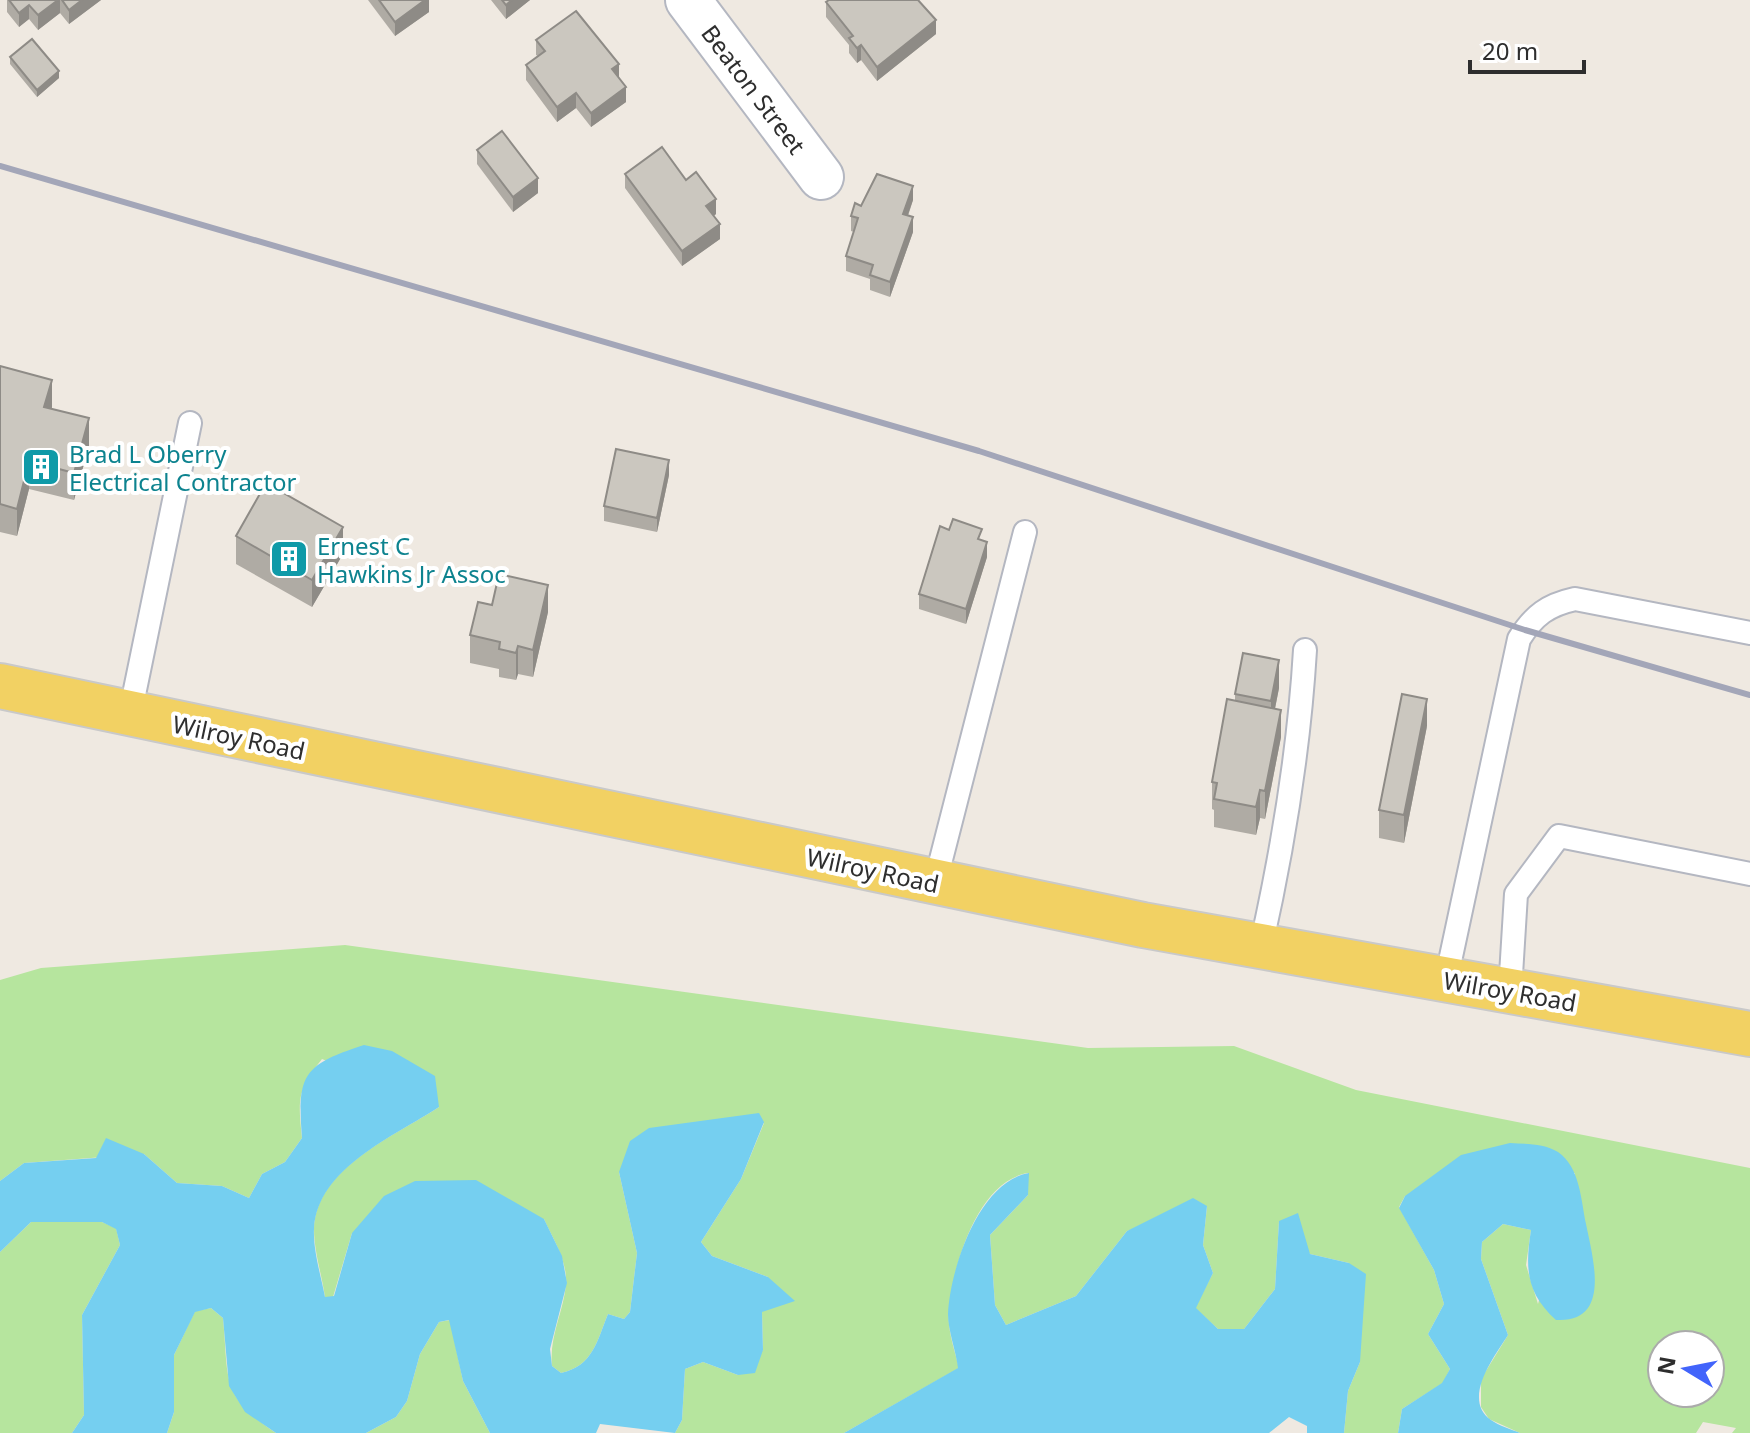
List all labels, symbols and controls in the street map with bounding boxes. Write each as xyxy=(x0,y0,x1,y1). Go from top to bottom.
street label: Beaton Street xyxy=(695,18,814,161)
scale bar xyxy=(1470,24,1584,74)
text: 20 m xyxy=(1482,34,1538,67)
place label: Brad L Oberry Electrical Contractor xyxy=(69,437,297,498)
building icon: Brad L Oberry Electrical Contractor xyxy=(20,446,62,488)
place label: Ernest C Hawkins Jr Assoc xyxy=(317,529,506,590)
building icon: Ernest C Hawkins Jr Assoc xyxy=(268,538,310,580)
street label: Wilroy Road xyxy=(170,707,308,767)
street label: Wilroy Road xyxy=(804,840,942,900)
street label: Wilroy Road xyxy=(1441,963,1579,1019)
north arrow xyxy=(1646,1329,1726,1409)
text: N xyxy=(1649,1354,1682,1377)

